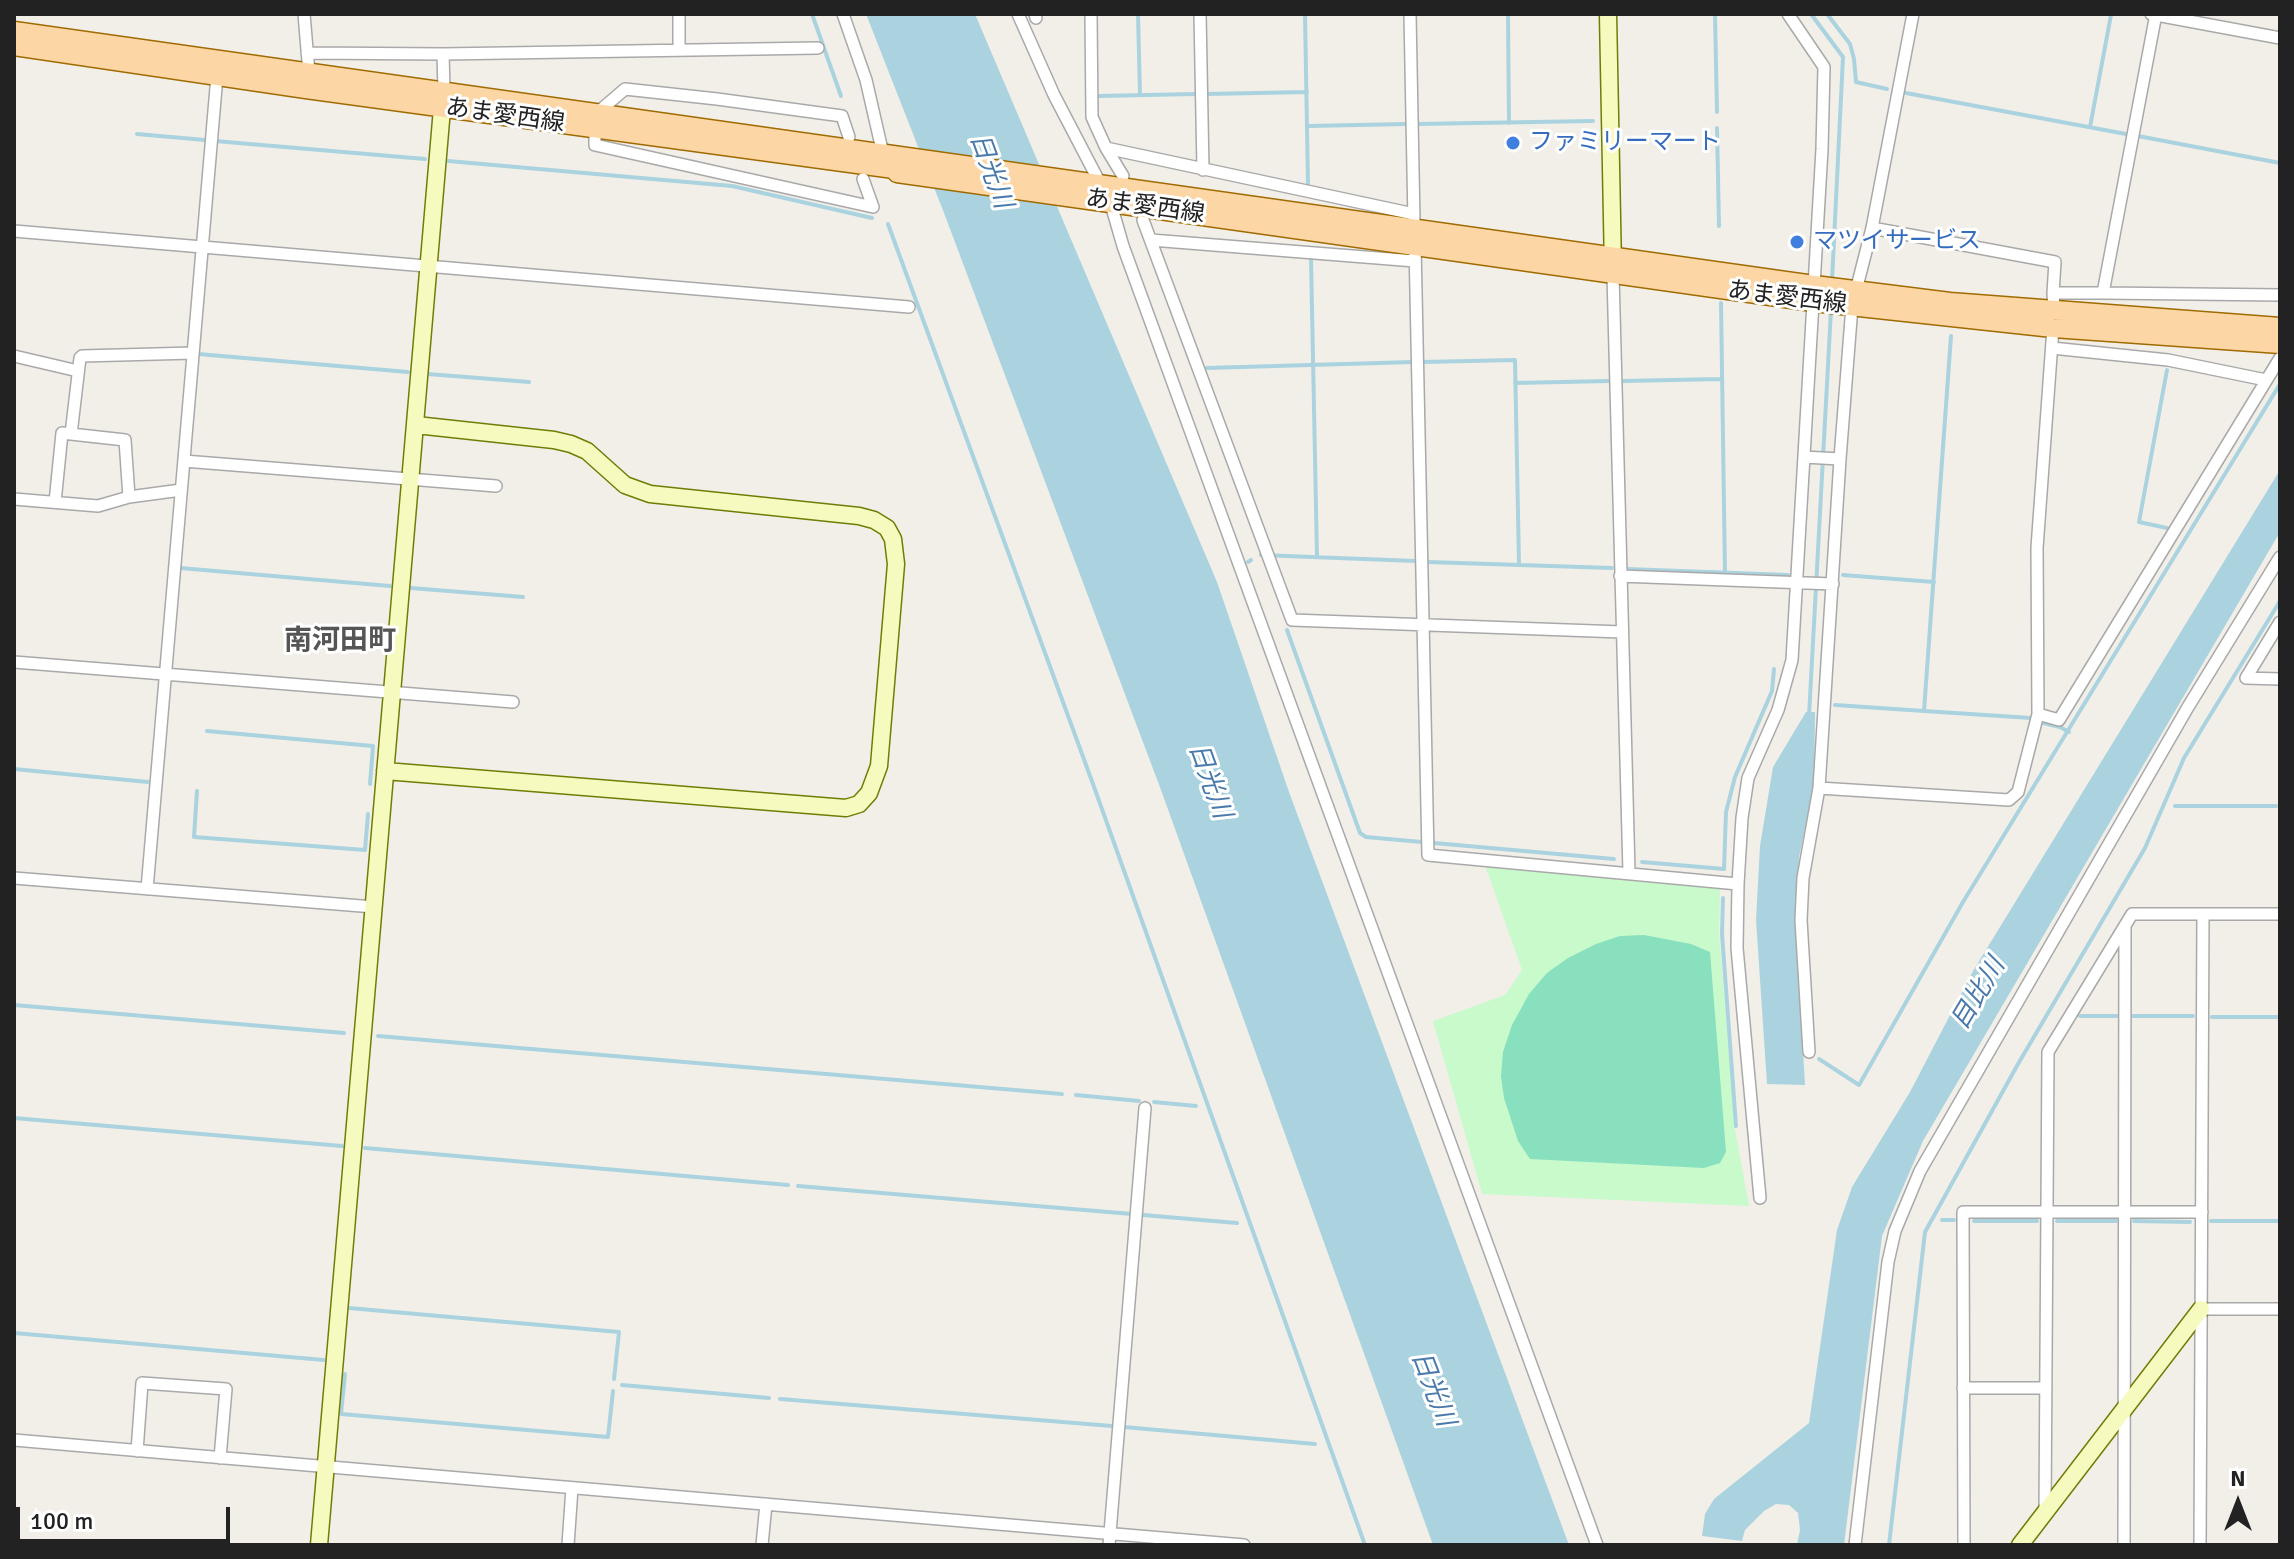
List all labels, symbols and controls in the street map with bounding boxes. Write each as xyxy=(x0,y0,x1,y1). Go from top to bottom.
street label: あま愛西線 xyxy=(444,93,566,139)
water label: 日光川 xyxy=(962,129,1018,213)
place label: ファミリーマート xyxy=(1529,129,1721,157)
marker: ファミリーマート xyxy=(1504,134,1522,152)
street label: あま愛西線 xyxy=(1084,184,1206,230)
place label: マツイサービス xyxy=(1813,228,1981,256)
marker: マツイサービス xyxy=(1788,233,1806,251)
street label: あま愛西線 xyxy=(1726,276,1848,320)
district label: 南河田町 xyxy=(284,625,396,659)
water label: 日光川 xyxy=(1181,739,1237,823)
water label: 目比川 xyxy=(1946,953,2012,1035)
water label: 日光川 xyxy=(1403,1347,1461,1431)
north arrow xyxy=(2198,1463,2278,1543)
text: N xyxy=(2230,1465,2246,1492)
scale bar xyxy=(20,1491,234,1541)
text: 100 m xyxy=(30,1506,93,1536)

